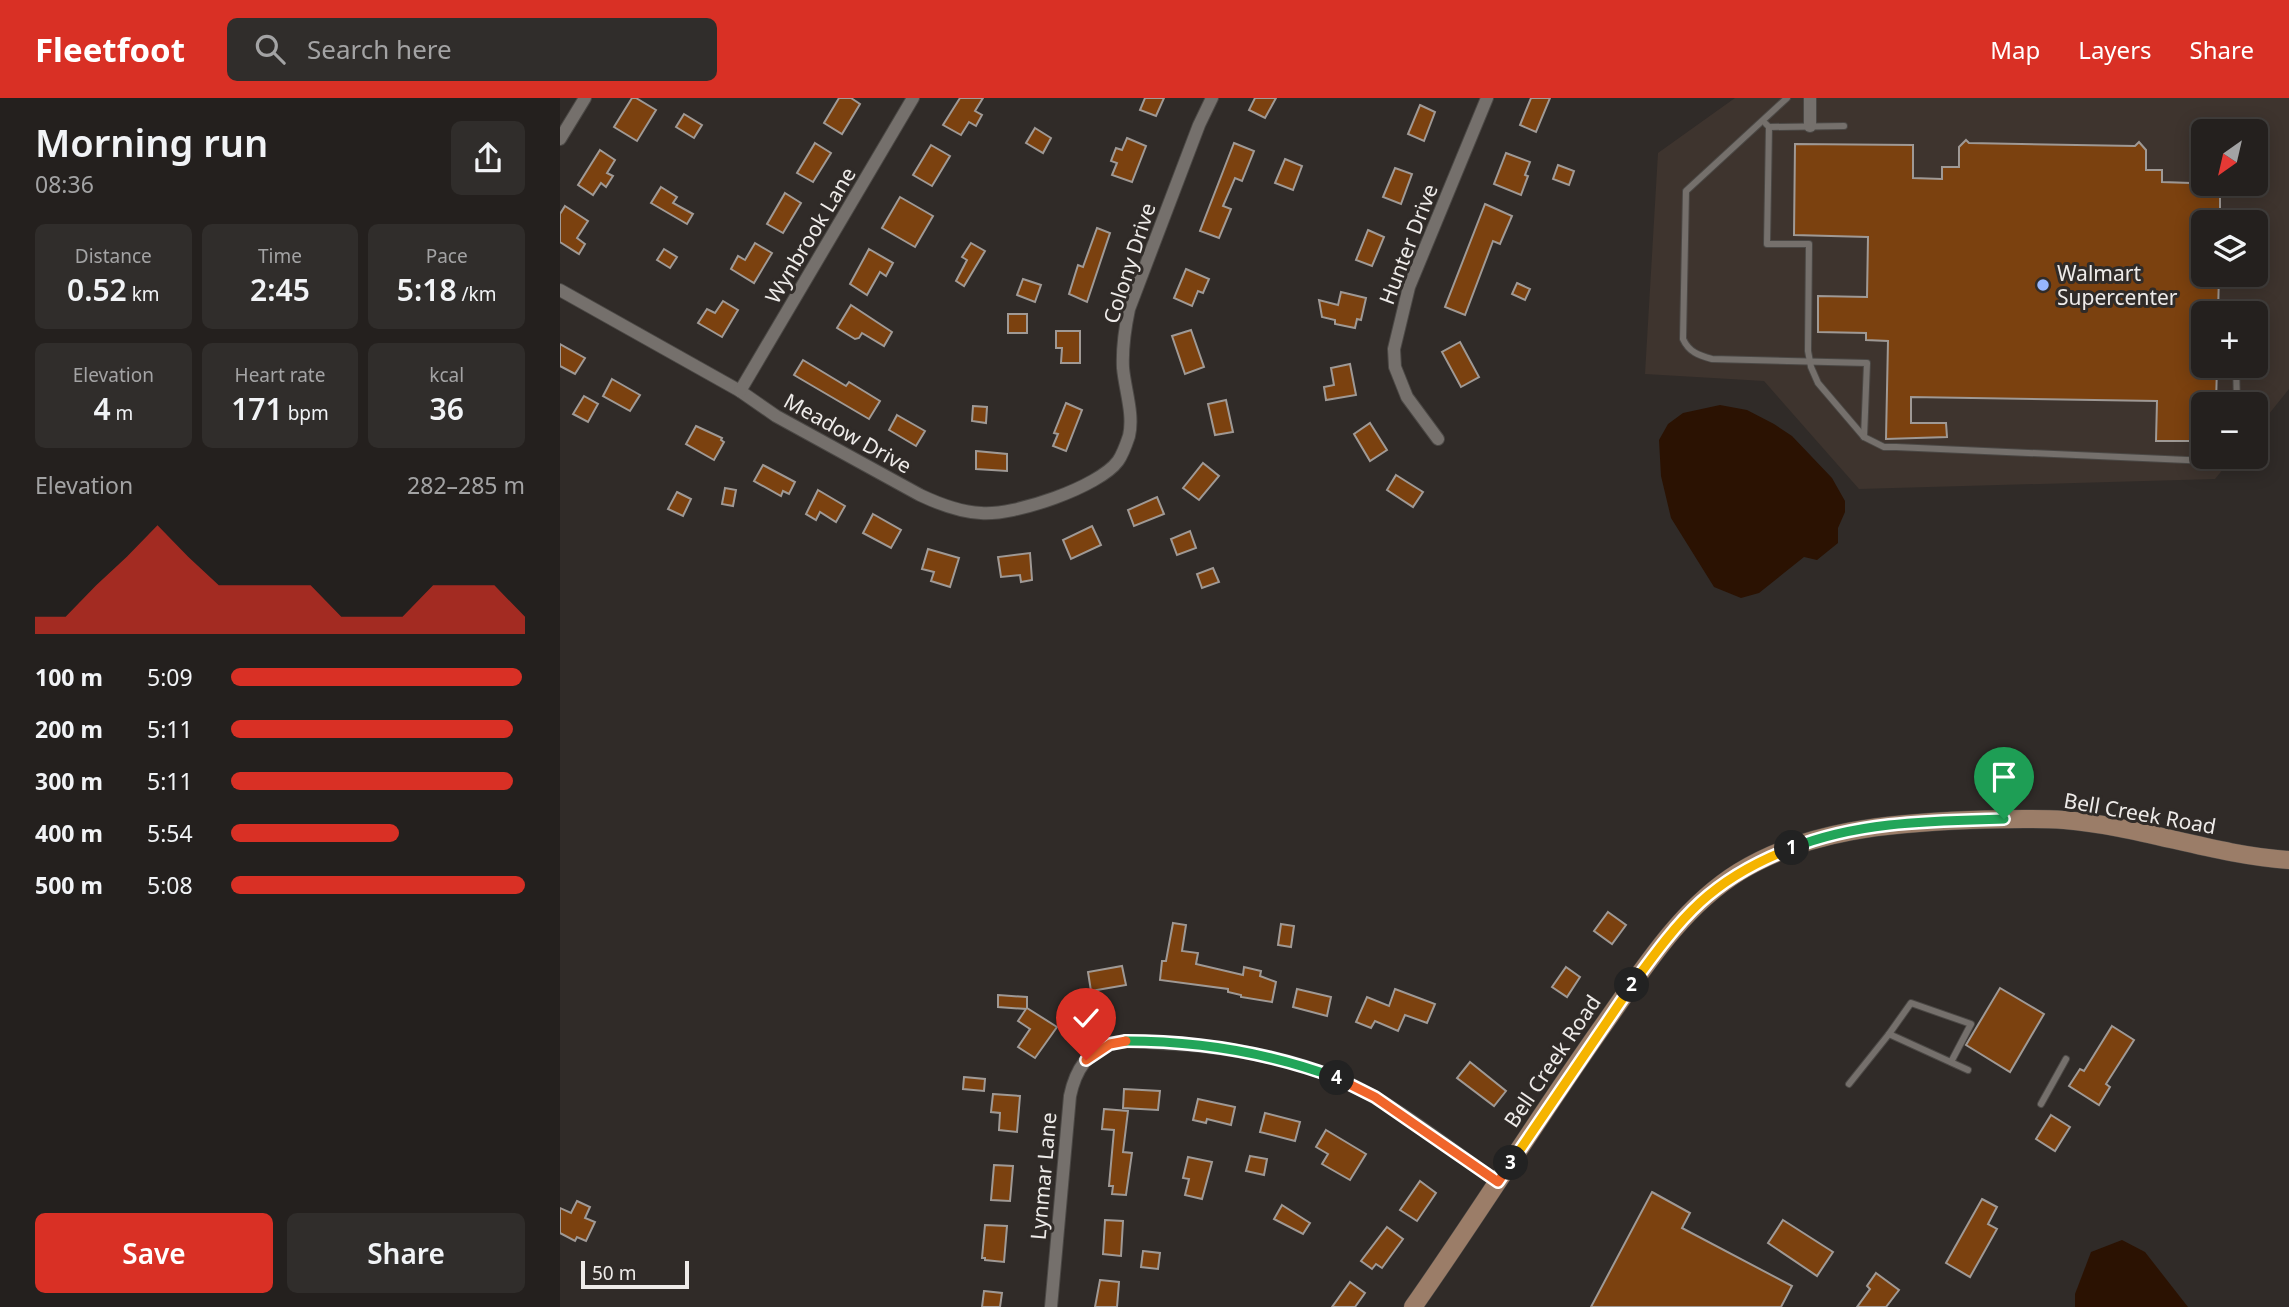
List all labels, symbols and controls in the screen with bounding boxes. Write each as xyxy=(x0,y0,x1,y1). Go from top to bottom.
search box xyxy=(227,18,717,81)
text: Fleetfoot xyxy=(35,27,185,72)
icon: search xyxy=(251,30,289,68)
text: Search here xyxy=(307,31,452,67)
text: Map xyxy=(1990,33,2040,66)
text: Layers xyxy=(2078,33,2152,66)
text: Share xyxy=(2190,33,2254,66)
text: Morning run xyxy=(35,116,268,168)
north arrow xyxy=(2191,119,2268,196)
map controls xyxy=(2191,119,2268,469)
button: share xyxy=(451,121,525,195)
street label: Wynbrook Lane xyxy=(758,162,862,308)
text: 08:36 xyxy=(35,168,94,200)
street label: Hunter Drive xyxy=(1372,180,1444,308)
street label: Colony Drive xyxy=(1096,199,1162,327)
button: layers xyxy=(2191,210,2268,287)
text: Distance xyxy=(75,243,152,269)
text: Time xyxy=(258,243,302,269)
text: Pace xyxy=(426,243,468,269)
place label: Walmart Supercenter xyxy=(2057,259,2178,311)
text: 0.52 xyxy=(67,269,127,310)
text: 2:45 xyxy=(250,269,310,310)
text: 5:18 xyxy=(397,269,457,310)
marker: Walmart Supercenter xyxy=(2035,277,2051,293)
text: km xyxy=(127,281,160,307)
text: /km xyxy=(457,281,497,307)
button: + xyxy=(2191,301,2268,378)
text: Elevation xyxy=(73,362,154,388)
text: Heart rate xyxy=(235,362,325,388)
text: kcal xyxy=(429,362,464,388)
street label: Meadow Drive xyxy=(779,386,917,480)
text: 4 xyxy=(93,388,111,429)
text: 171 xyxy=(231,388,283,429)
text: 36 xyxy=(430,388,464,429)
button: − xyxy=(2191,392,2268,469)
text: m xyxy=(111,400,133,426)
text: bpm xyxy=(283,400,329,426)
text: Elevation xyxy=(35,469,133,501)
text: 282–285 m xyxy=(407,469,525,501)
text: 100 m xyxy=(35,661,103,693)
text: 5:09 xyxy=(147,661,193,693)
text: 200 m xyxy=(35,713,103,745)
text: 5:11 xyxy=(147,713,193,745)
pin xyxy=(1974,747,2034,819)
icon: arrive xyxy=(1985,758,2023,796)
text: 300 m xyxy=(35,765,103,797)
text: 5:11 xyxy=(147,765,193,797)
street label: Bell Creek Road xyxy=(2062,786,2218,840)
text: 400 m xyxy=(35,817,103,849)
text: 5:54 xyxy=(147,817,193,849)
pin: 1 xyxy=(1774,830,1810,866)
text: 1 xyxy=(1786,834,1797,860)
text: 500 m xyxy=(35,869,103,901)
text: 5:08 xyxy=(147,869,193,901)
pin: 2 xyxy=(1614,968,1650,1002)
text: 2 xyxy=(1626,971,1637,997)
pin xyxy=(1056,988,1116,1060)
street label: Bell Creek Road xyxy=(1497,989,1607,1133)
icon: check xyxy=(1067,999,1105,1037)
pin: 4 xyxy=(1320,1060,1354,1096)
text: 4 xyxy=(1331,1064,1342,1090)
street label: Lynmar Lane xyxy=(1023,1111,1063,1241)
pin: 3 xyxy=(1494,1146,1528,1180)
text: 3 xyxy=(1505,1149,1516,1175)
button: Save xyxy=(35,1213,273,1293)
button: Share xyxy=(287,1213,525,1293)
scale bar xyxy=(581,1258,690,1290)
text: 50 m xyxy=(592,1260,636,1286)

